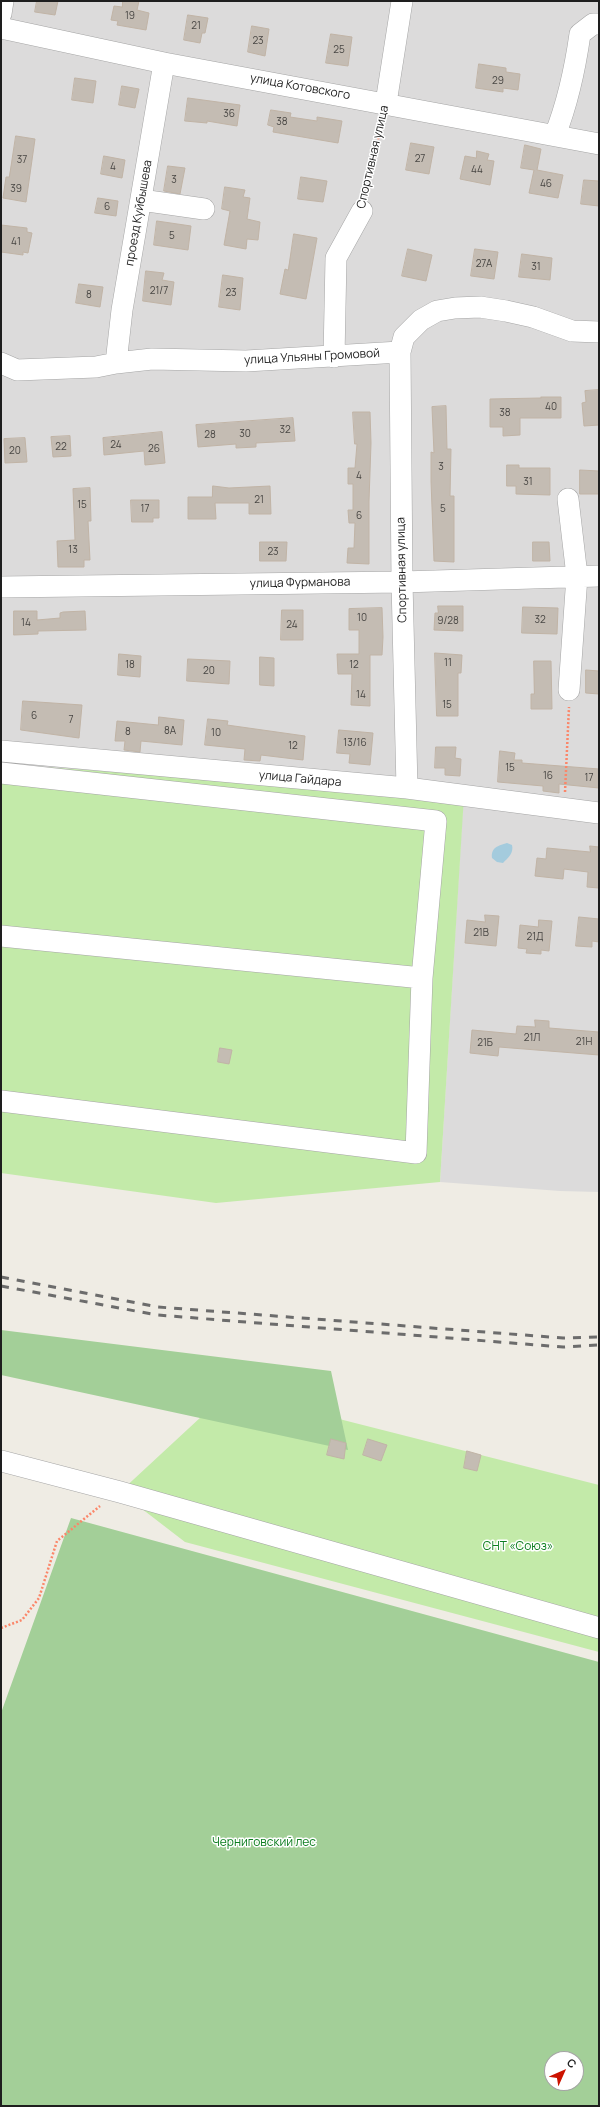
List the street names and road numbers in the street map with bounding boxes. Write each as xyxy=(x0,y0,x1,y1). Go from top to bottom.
street label: улица Котовского xyxy=(249,71,351,103)
street label: Спортивная улица xyxy=(354,104,392,210)
street label: проезд Куйбышева xyxy=(123,159,155,267)
street label: улица Ульяны Громовой xyxy=(244,346,380,368)
street label: Спортивная улица xyxy=(394,517,410,623)
street label: улица Фурманова xyxy=(250,575,350,591)
street label: улица Гайдара xyxy=(258,768,342,790)

